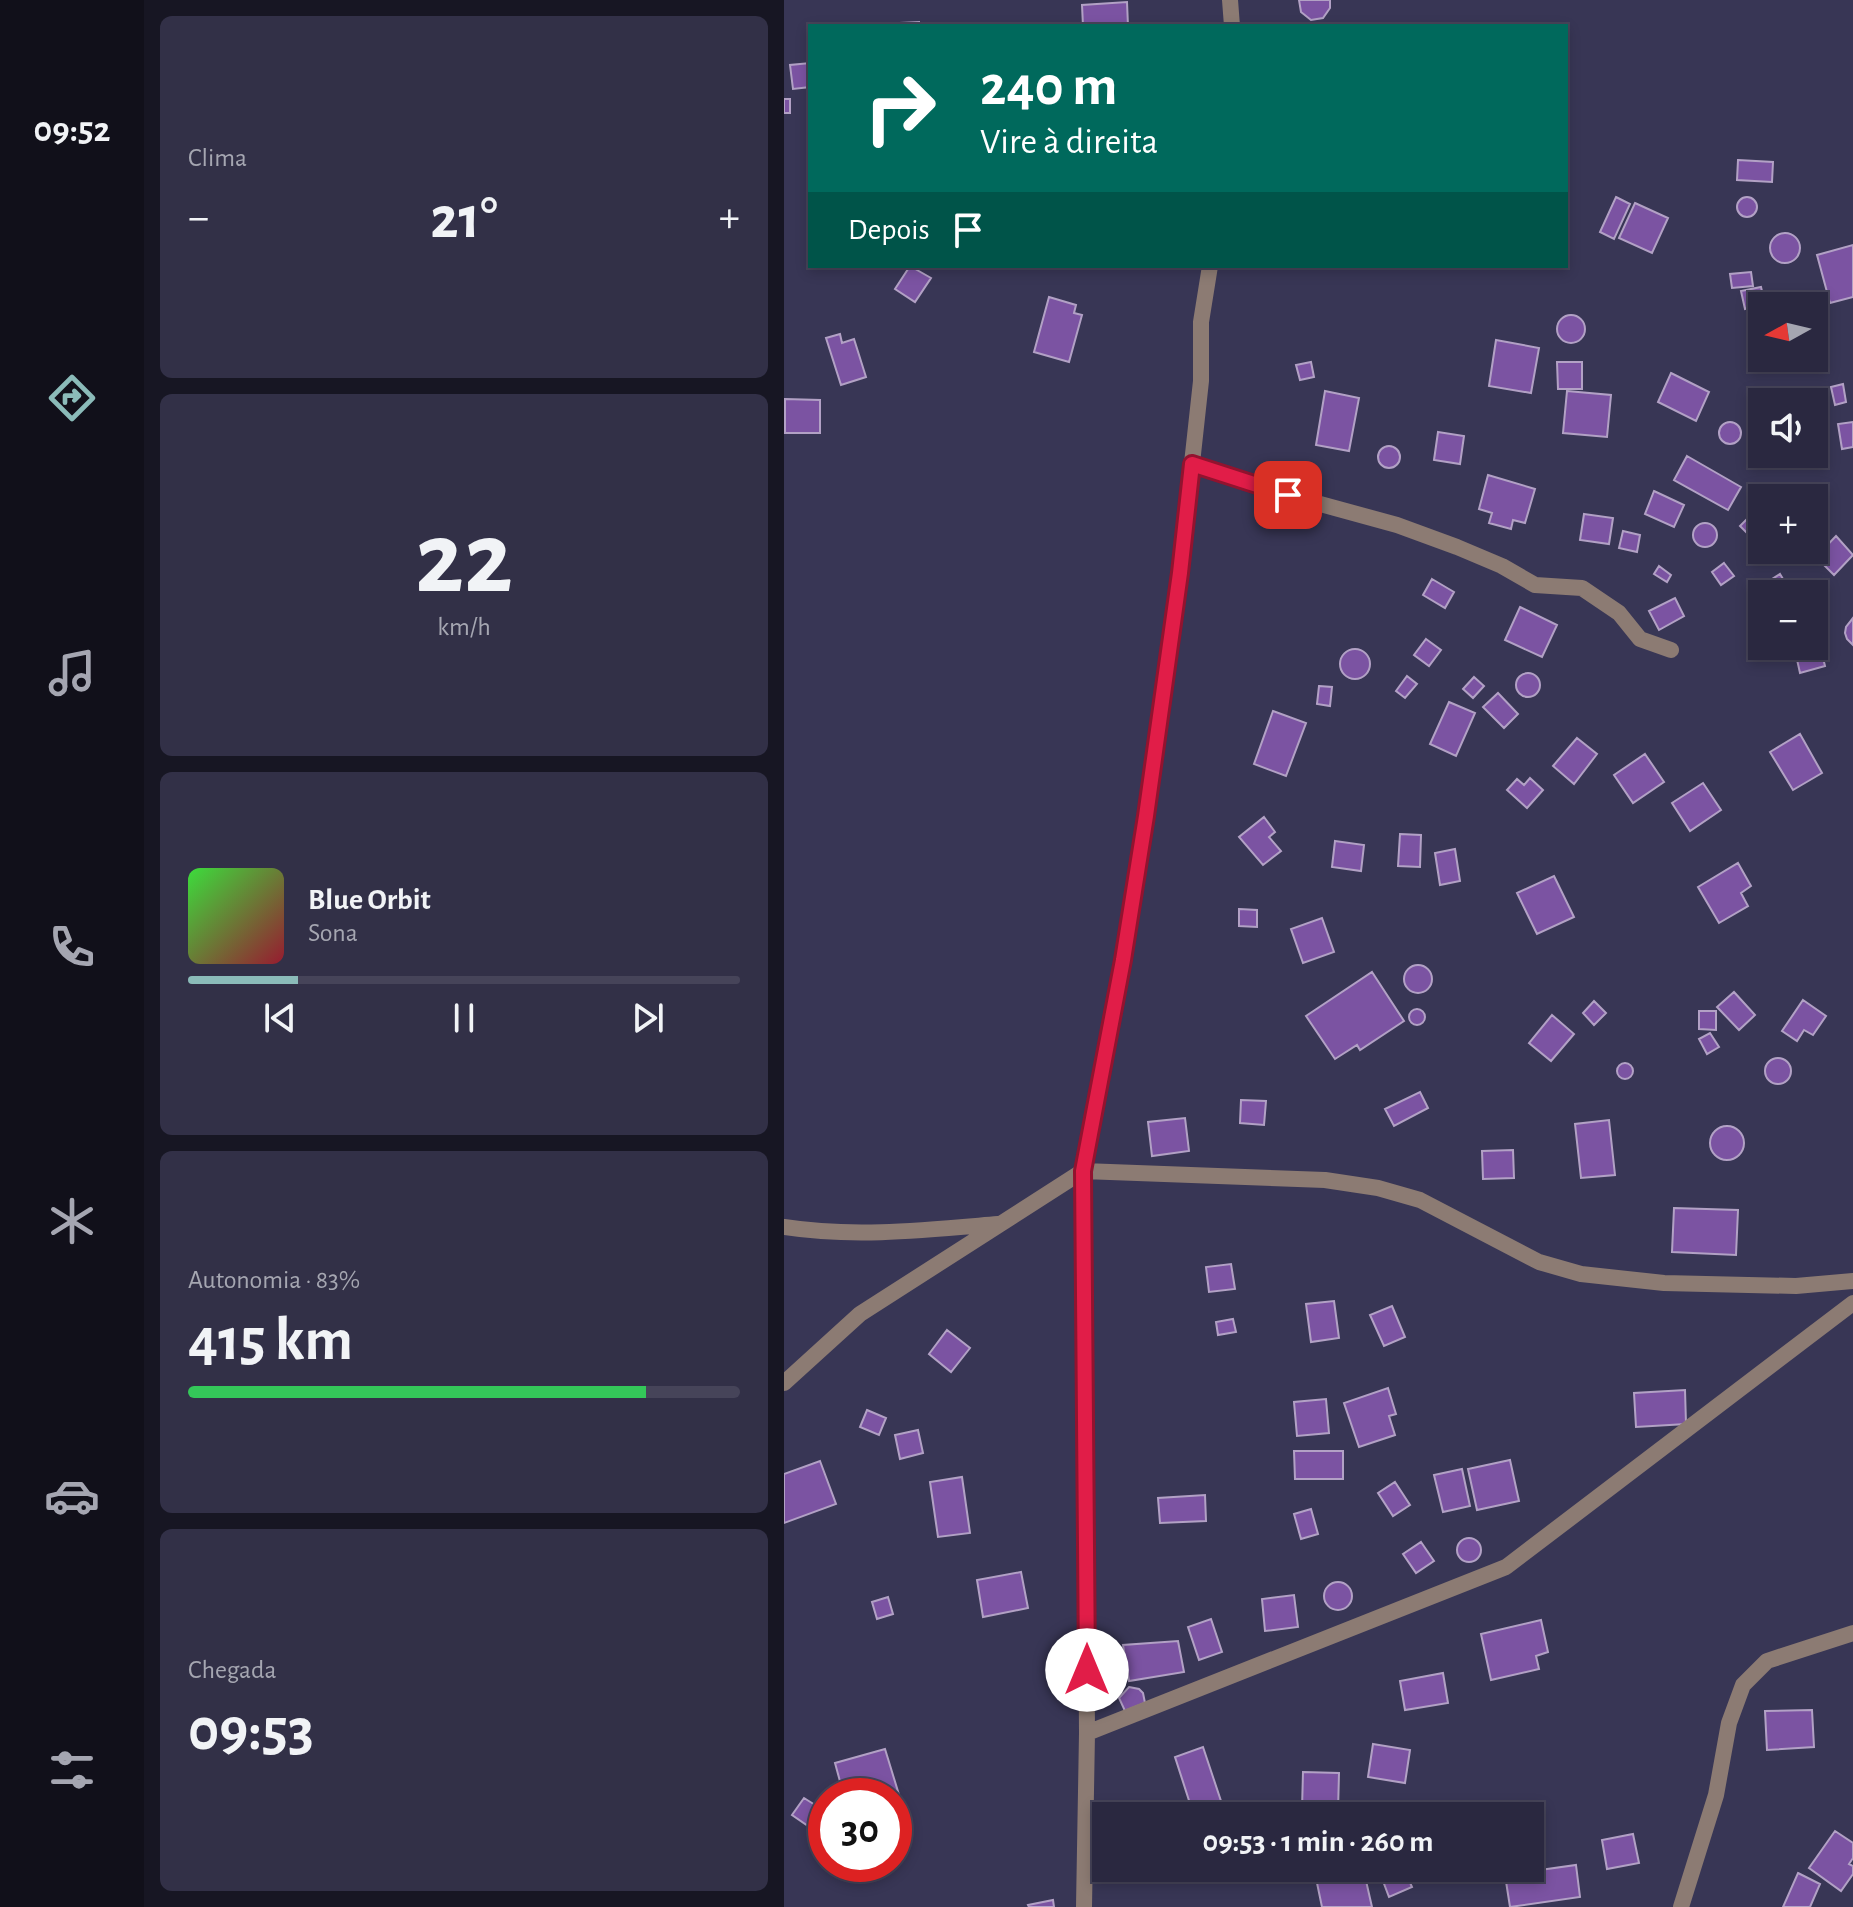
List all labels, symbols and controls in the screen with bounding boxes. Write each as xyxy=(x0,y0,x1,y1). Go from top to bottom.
icon: right xyxy=(848,56,952,160)
text: 240 m xyxy=(980,59,1117,115)
text: 09:52 xyxy=(34,112,110,148)
text: Vire à direita xyxy=(980,124,1158,160)
text: Clima xyxy=(188,145,247,171)
text: 21° xyxy=(430,189,498,249)
text: − xyxy=(188,196,209,240)
text: + xyxy=(719,196,740,240)
icon: arrive xyxy=(946,208,990,252)
text: Depois xyxy=(848,215,930,245)
north arrow xyxy=(1748,292,1828,372)
map controls xyxy=(1748,292,1828,660)
icon: directions xyxy=(44,370,100,426)
button: sound xyxy=(1748,388,1828,468)
pin xyxy=(1254,461,1322,529)
icon: arrive xyxy=(1266,473,1310,517)
button: + xyxy=(1748,484,1828,564)
text: 22 xyxy=(415,508,513,612)
button: − xyxy=(1748,580,1828,660)
text: km/h xyxy=(437,614,491,640)
icon: music xyxy=(44,645,100,701)
text: Blue Orbit xyxy=(308,885,431,915)
icon: phone xyxy=(44,919,100,975)
text: Sona xyxy=(308,920,358,946)
icon: previous xyxy=(258,996,302,1040)
icon: pause xyxy=(442,996,486,1040)
icon: next xyxy=(626,996,670,1040)
icon: climate xyxy=(44,1193,100,1249)
text: Autonomia · 83% xyxy=(188,1267,360,1293)
text: 415 km xyxy=(188,1311,353,1371)
icon: car xyxy=(44,1468,100,1524)
position arrow xyxy=(1045,1628,1129,1712)
text: Chegada xyxy=(188,1657,277,1683)
text: 09:53 xyxy=(188,1701,314,1761)
icon: filters xyxy=(44,1742,100,1798)
speed limit sign: 30 xyxy=(808,1778,912,1882)
text: 09:53 · 1 min · 260 m xyxy=(1203,1827,1433,1857)

